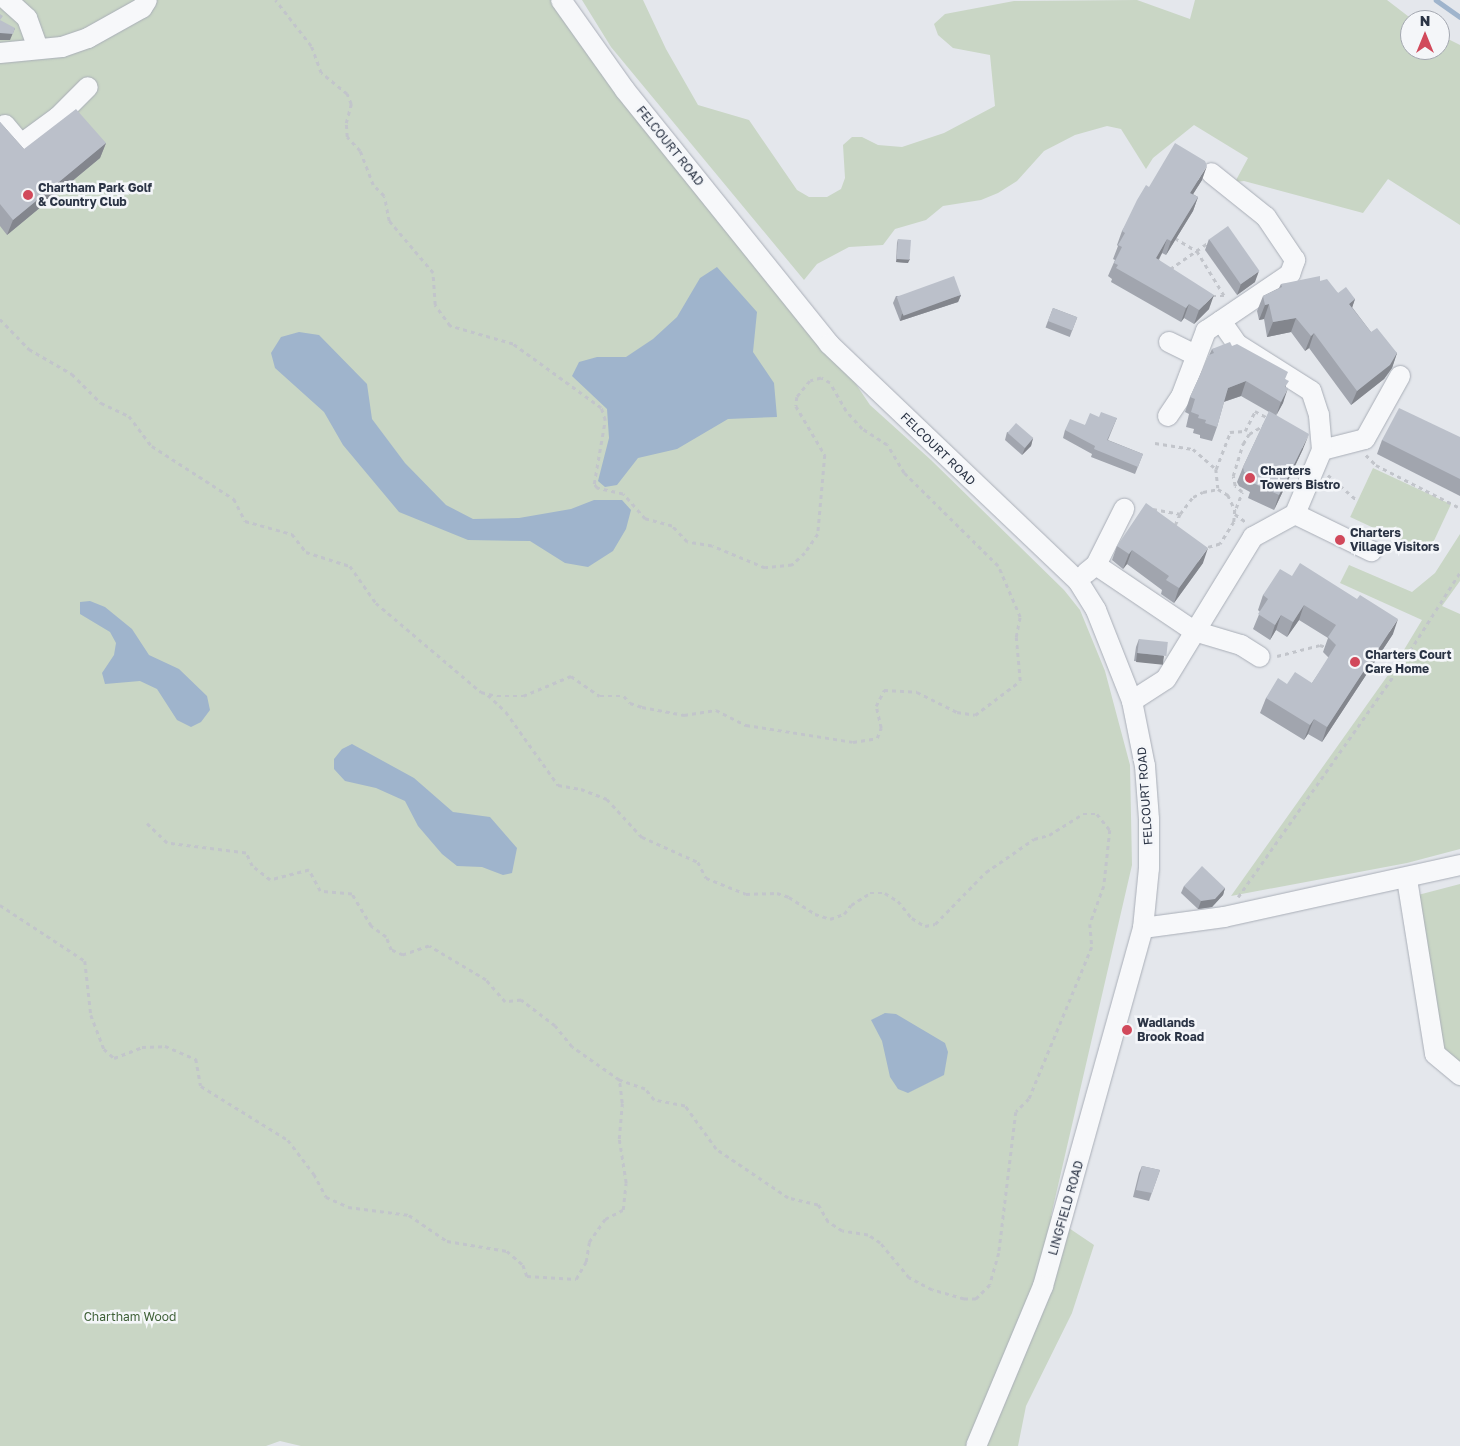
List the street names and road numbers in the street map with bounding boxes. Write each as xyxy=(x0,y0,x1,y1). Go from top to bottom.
street label: FELCOURT ROAD xyxy=(633,103,707,189)
street label: FELCOURT ROAD xyxy=(898,410,978,488)
street label: FELCOURT ROAD xyxy=(1134,746,1156,846)
street label: LINGFIELD ROAD xyxy=(1046,1159,1086,1257)

